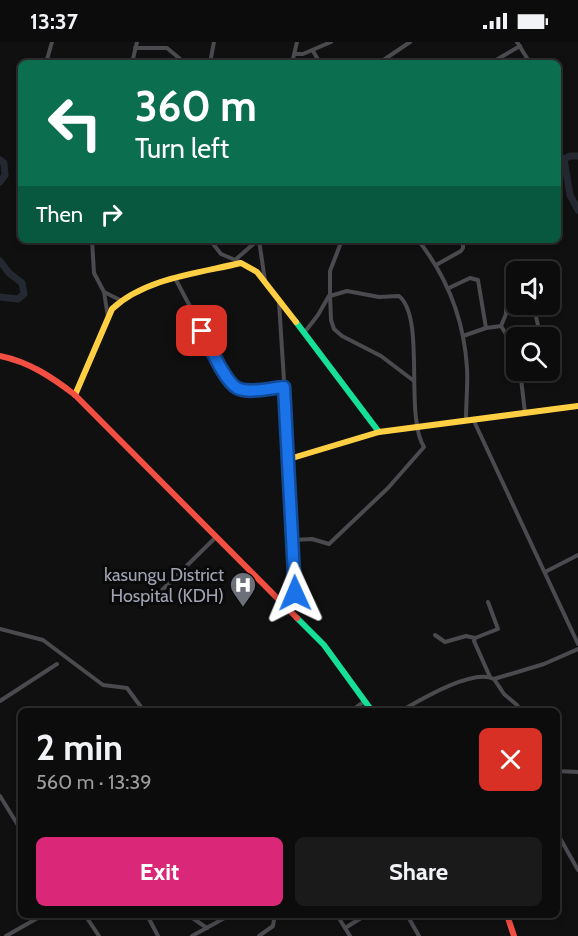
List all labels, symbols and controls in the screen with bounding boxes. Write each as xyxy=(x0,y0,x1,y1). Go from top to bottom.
text: 13:37 xyxy=(30,8,78,35)
text: 360 m xyxy=(135,80,257,132)
icon: left xyxy=(36,84,114,162)
text: Turn left xyxy=(135,132,229,165)
icon: right xyxy=(95,198,128,231)
text: Then xyxy=(36,201,83,228)
map controls xyxy=(506,261,560,381)
button: sound xyxy=(506,261,560,315)
pin xyxy=(176,305,227,356)
icon: arrive xyxy=(185,314,218,347)
button: search xyxy=(506,327,560,381)
position arrow xyxy=(263,561,327,625)
place label: kasungu District Hospital (KDH) xyxy=(104,564,224,607)
hospital icon: kasungu District Hospital (KDH) xyxy=(228,570,258,608)
text: 2 min xyxy=(36,725,123,769)
button: close xyxy=(479,728,542,791)
text: 560 m · 13:39 xyxy=(36,770,152,794)
button: Exit xyxy=(36,837,283,906)
button: Share xyxy=(295,837,542,906)

